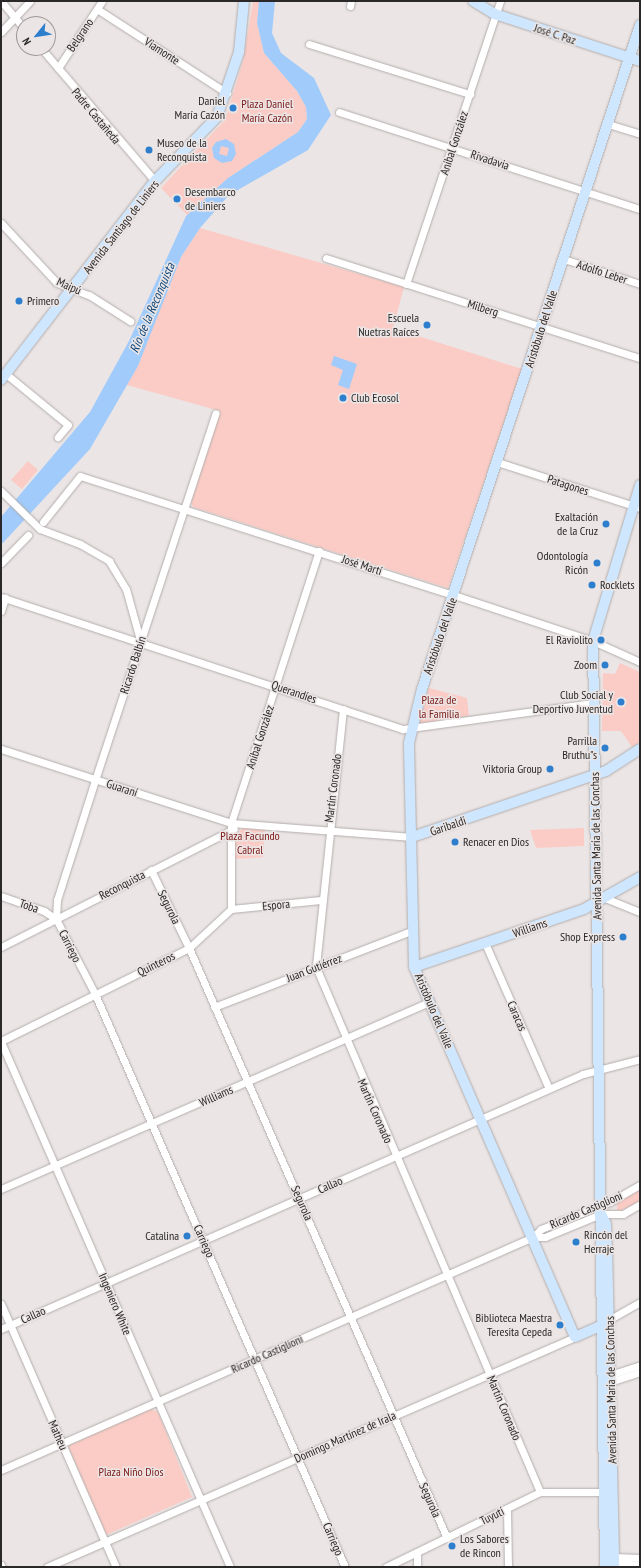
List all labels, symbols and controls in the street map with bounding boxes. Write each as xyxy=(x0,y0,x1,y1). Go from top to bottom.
north arrow xyxy=(16,16,56,56)
street label: Belgrano xyxy=(64,16,96,54)
street label: José C. Paz xyxy=(532,20,578,48)
street label: Viamonte xyxy=(142,34,182,68)
text: N xyxy=(19,35,34,48)
street label: Padre Castañeda xyxy=(69,85,123,147)
place label: Daniel María Cazón xyxy=(175,94,225,122)
park label: Plaza Daniel María Cazón xyxy=(241,97,293,125)
marker: Daniel María Cazón xyxy=(228,103,238,113)
street label: Aníbal González xyxy=(437,109,471,177)
place label: Museo de la Reconquista xyxy=(157,136,207,164)
marker: Museo de la Reconquista xyxy=(144,145,154,155)
street label: Rivadavia xyxy=(469,147,511,173)
street label: Avenida Santiago de Liniers xyxy=(80,177,162,277)
place label: Desembarco de Liniers xyxy=(185,185,236,213)
marker: Desembarco de Liniers xyxy=(172,194,182,204)
street label: Adolfo Leber xyxy=(575,257,629,287)
water label: Río de la Reconquista xyxy=(127,261,179,355)
street label: Maipú xyxy=(54,274,84,298)
street label: Aristóbulo del Valle xyxy=(522,288,560,370)
place label: Primero xyxy=(27,294,59,308)
marker: Primero xyxy=(14,296,24,306)
street label: Milberg xyxy=(466,296,500,320)
place label: Escuela Nuetras Raíces xyxy=(358,311,419,339)
marker: Escuela Nuetras Raíces xyxy=(422,320,432,330)
place label: Club Ecosol xyxy=(351,391,399,405)
marker: Club Ecosol xyxy=(338,393,348,403)
street label: Patagones xyxy=(546,472,590,498)
place label: Exaltación de la Cruz xyxy=(555,510,598,538)
marker: Exaltación de la Cruz xyxy=(601,519,611,529)
place label: Odontología Ricón xyxy=(537,549,588,577)
street label: José Martí xyxy=(340,552,384,578)
marker: Odontología Ricón xyxy=(591,557,603,569)
place label: Rocklets xyxy=(600,578,635,592)
marker: Rocklets xyxy=(587,580,597,590)
street label: Aristóbulo del Valle xyxy=(420,595,460,677)
place label: El Raviolito xyxy=(546,633,593,647)
street label: Ricardo Balbín xyxy=(117,634,149,696)
marker: El Raviolito xyxy=(596,635,606,645)
place label: Zoom xyxy=(574,658,597,672)
marker: Zoom xyxy=(600,660,610,670)
street label: Querandíes xyxy=(269,678,319,706)
place label: Club Social y Deportivo Juventud xyxy=(533,688,613,716)
park label: Plaza de la Familia xyxy=(419,693,459,721)
marker: Club Social y Deportivo Juventud xyxy=(616,697,626,707)
street label: Aníbal González xyxy=(243,703,277,771)
place label: Parrilla Bruthu"s xyxy=(562,734,597,762)
marker: Parrilla Bruthu"s xyxy=(600,743,610,753)
street label: Martín Coronado xyxy=(322,753,344,823)
place label: Viktoria Group xyxy=(483,762,542,776)
marker: Viktoria Group xyxy=(545,764,555,774)
street label: Avenida Santa María de las Conchas xyxy=(588,772,604,920)
street label: Guaraní xyxy=(105,776,139,800)
street label: Garibaldi xyxy=(428,813,468,839)
park label: Plaza Facundo Cabral xyxy=(220,829,280,857)
place label: Renacer en Dios xyxy=(463,835,529,849)
marker: Renacer en Dios xyxy=(450,837,460,847)
street label: Reconquista xyxy=(97,867,147,903)
street label: Segurola xyxy=(155,887,183,927)
street label: Toba xyxy=(18,896,40,916)
street label: Espora xyxy=(261,896,291,914)
street label: Williams xyxy=(511,915,549,941)
street label: Carriego xyxy=(56,927,84,965)
place label: Shop Express xyxy=(560,930,615,944)
marker: Shop Express xyxy=(618,932,628,942)
street label: Quinteros xyxy=(135,949,177,979)
street label: Juan Gutiérrez xyxy=(284,951,344,985)
street label: Aristóbulo del Valle xyxy=(412,971,456,1051)
street label: Caracas xyxy=(504,999,530,1033)
street label: Martín Coronado xyxy=(354,1077,396,1145)
street label: Williams xyxy=(197,1082,235,1110)
street label: Callao xyxy=(315,1173,345,1197)
street label: Segurola xyxy=(288,1183,316,1223)
street label: Ricardo Castiglioni xyxy=(548,1188,624,1232)
street label: Carriego xyxy=(190,1222,218,1260)
place label: Rincón del Herraje xyxy=(584,1228,628,1256)
place label: Catalina xyxy=(145,1229,179,1243)
marker: Catalina xyxy=(182,1231,192,1241)
marker: Rincón del Herraje xyxy=(571,1237,581,1247)
street label: Ingeniero White xyxy=(95,1271,135,1337)
street label: Callao xyxy=(18,1303,48,1327)
place label: Biblioteca Maestra Teresita Cepeda xyxy=(475,1311,552,1339)
street label: Avenida Santa María de las Conchas xyxy=(603,1316,619,1464)
marker: Biblioteca Maestra Teresita Cepeda xyxy=(555,1320,565,1330)
street label: Ricardo Castiglioni xyxy=(229,1332,305,1376)
street label: Martín Coronado xyxy=(484,1373,524,1443)
street label: Domingo Martínez de Irala xyxy=(292,1408,398,1466)
street label: Matheu xyxy=(45,1418,71,1452)
park label: Plaza Niño Dios xyxy=(99,1465,163,1479)
street label: Segurola xyxy=(416,1480,444,1520)
street label: Tuyutí xyxy=(478,1504,506,1528)
street label: Carriego xyxy=(320,1520,346,1558)
place label: Los Sabores de Rincon xyxy=(460,1532,509,1560)
marker: Los Sabores de Rincon xyxy=(447,1541,457,1551)

